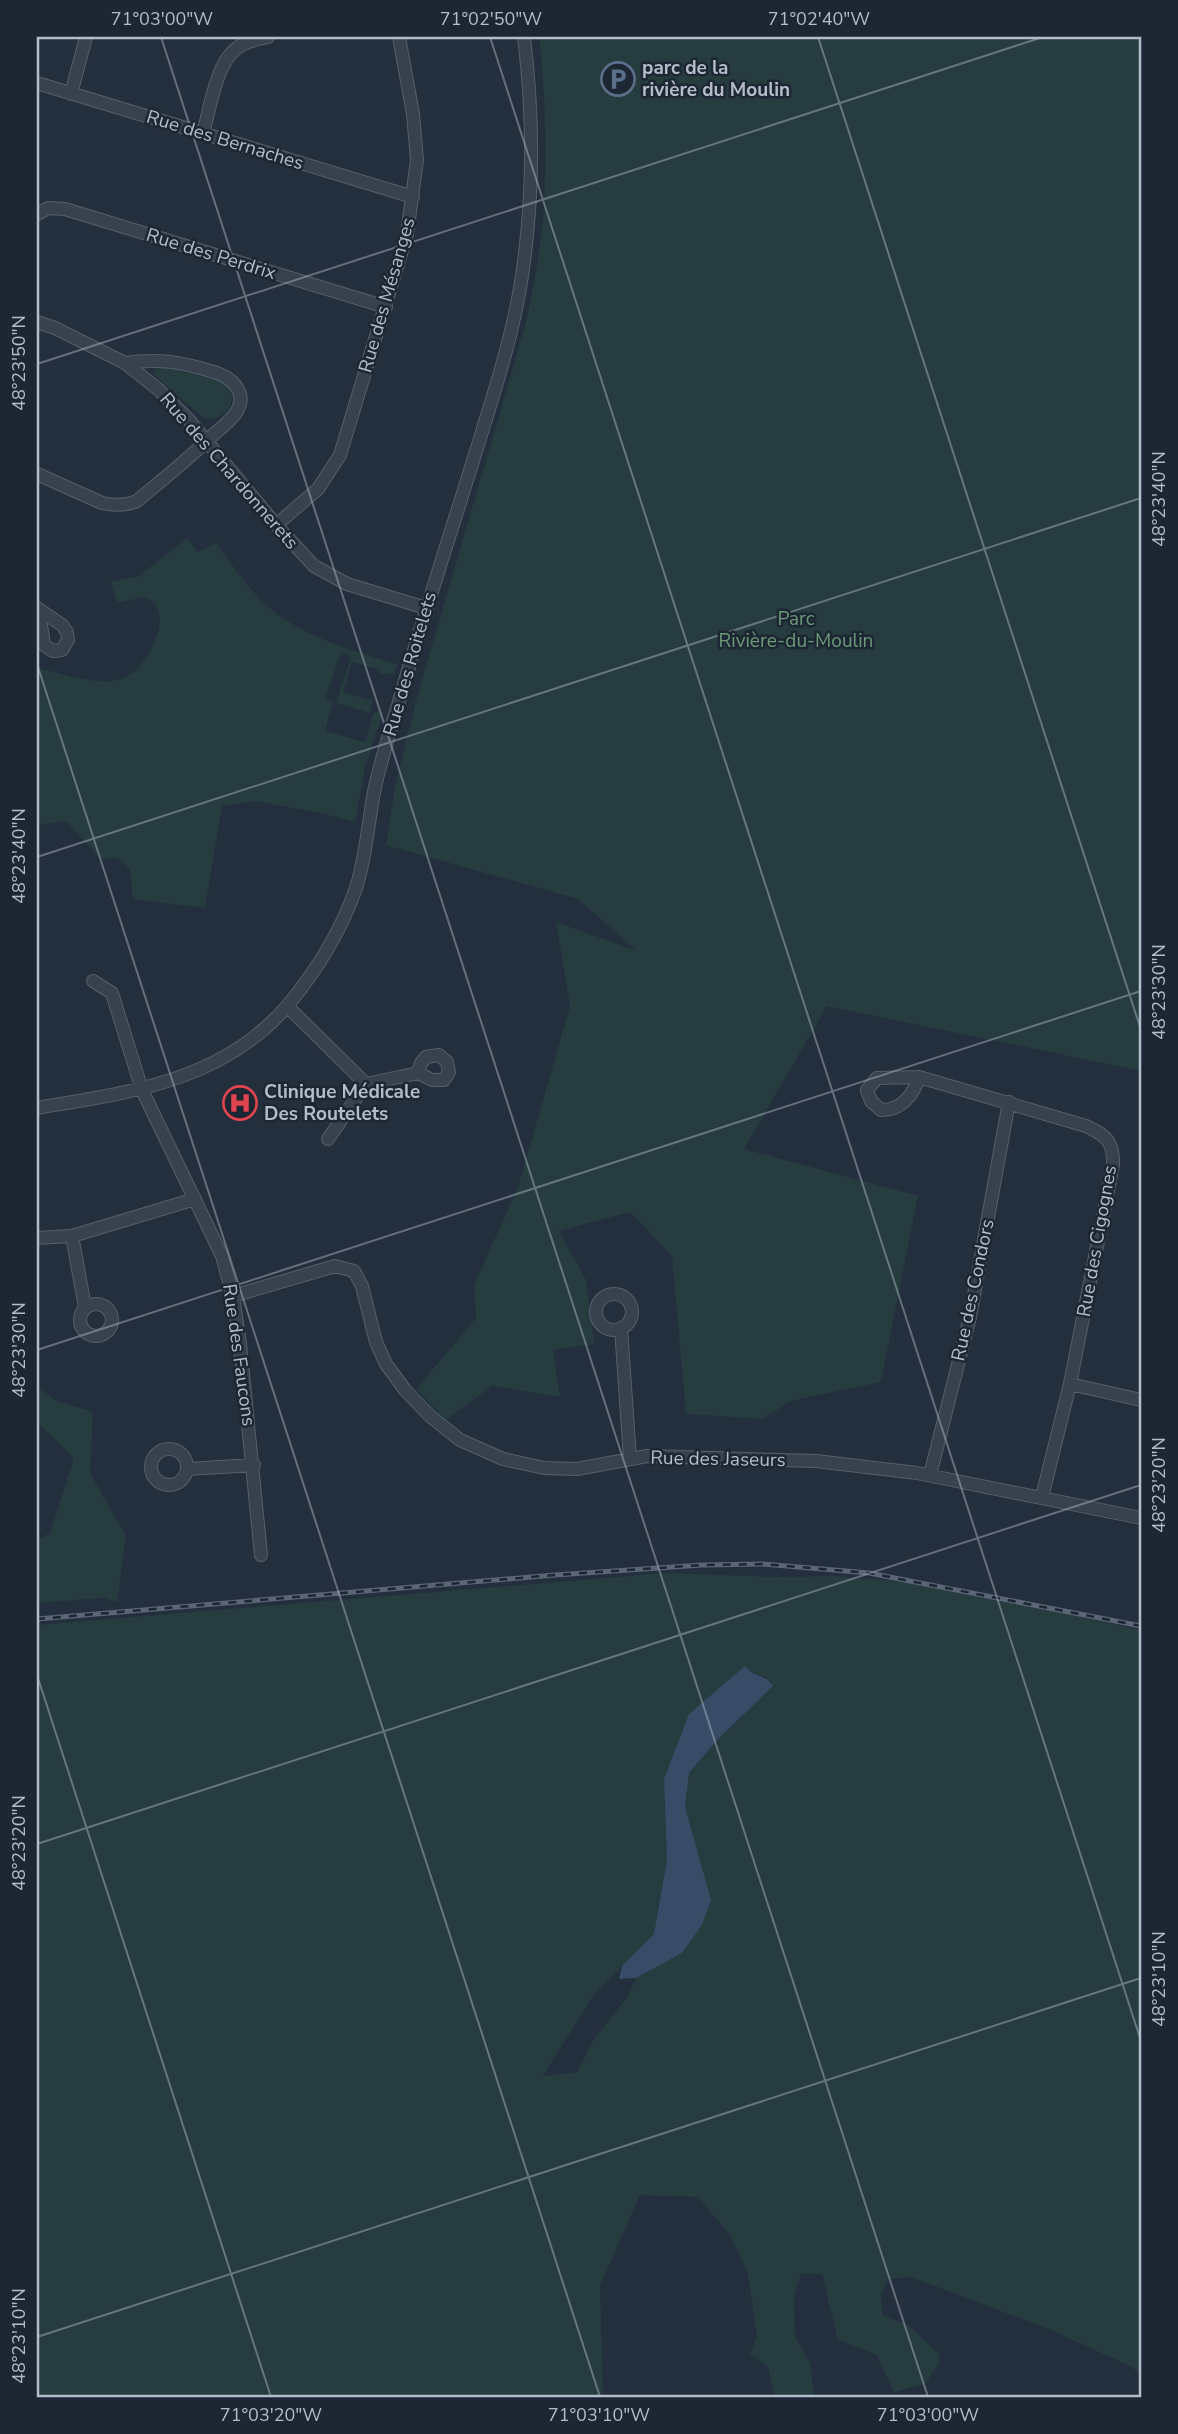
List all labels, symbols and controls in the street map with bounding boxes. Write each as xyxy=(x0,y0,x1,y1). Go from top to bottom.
text: 71°03'00"W xyxy=(111,7,213,31)
text: 71°02'50"W xyxy=(440,7,542,31)
text: 71°02'40"W xyxy=(768,7,870,31)
place label: parc de la rivière du Moulin xyxy=(642,55,790,103)
parking icon: parc de la rivière du Moulin xyxy=(599,60,637,98)
street label: Rue des Bernaches xyxy=(143,104,307,176)
street label: Rue des Mésanges xyxy=(352,214,422,376)
street label: Rue des Perdrix xyxy=(143,222,279,286)
text: 48°23'50"N xyxy=(7,315,31,411)
street label: Rue des Chardonnerets xyxy=(154,387,304,555)
text: 48°23'40"N xyxy=(1147,451,1171,547)
street label: Rue des Roitelets xyxy=(377,589,443,739)
park label: Parc Rivière-du-Moulin xyxy=(719,606,873,654)
text: 48°23'40"N xyxy=(7,808,31,904)
text: 48°23'30"N xyxy=(1147,944,1171,1040)
place label: Clinique Médicale Des Routelets xyxy=(264,1079,420,1127)
hospital icon: Clinique Médicale Des Routelets xyxy=(221,1084,259,1122)
street label: Rue des Cigognes xyxy=(1071,1163,1123,1319)
street label: Rue des Condors xyxy=(945,1217,1001,1363)
street label: Rue des Faucons xyxy=(216,1282,262,1428)
text: 48°23'30"N xyxy=(7,1302,31,1398)
text: 48°23'20"N xyxy=(1147,1437,1171,1533)
street label: Rue des Jaseurs xyxy=(650,1445,786,1473)
text: 48°23'20"N xyxy=(7,1795,31,1891)
text: 48°23'10"N xyxy=(1147,1931,1171,2027)
text: 48°23'10"N xyxy=(7,2288,31,2384)
text: 71°03'20"W xyxy=(220,2403,322,2427)
text: 71°03'10"W xyxy=(548,2403,650,2427)
text: 71°03'00"W xyxy=(877,2403,979,2427)

